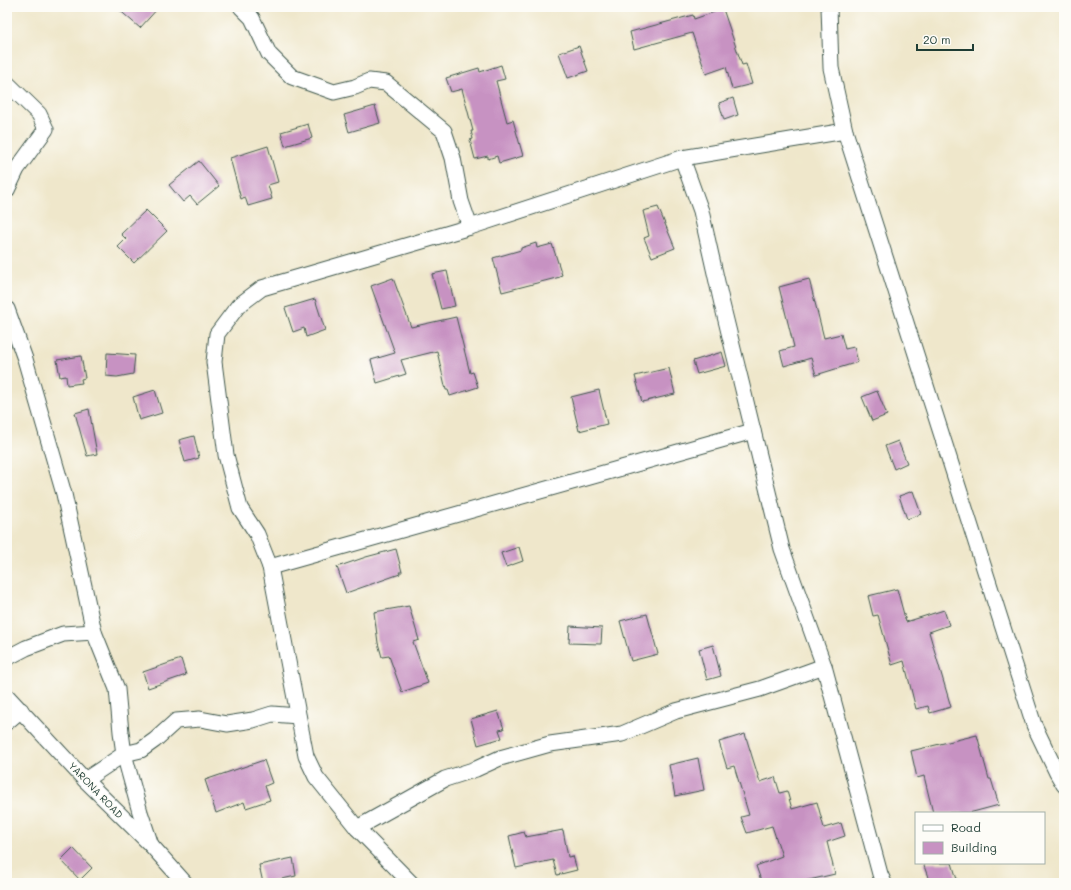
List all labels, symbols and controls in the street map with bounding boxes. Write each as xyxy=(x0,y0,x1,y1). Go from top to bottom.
scale bar xyxy=(917,26,973,52)
text: 20 m xyxy=(923,31,951,47)
street label: YARONA ROAD xyxy=(65,759,127,821)
legend xyxy=(915,812,1045,864)
text: Road xyxy=(951,819,981,835)
text: Building xyxy=(951,839,997,855)

